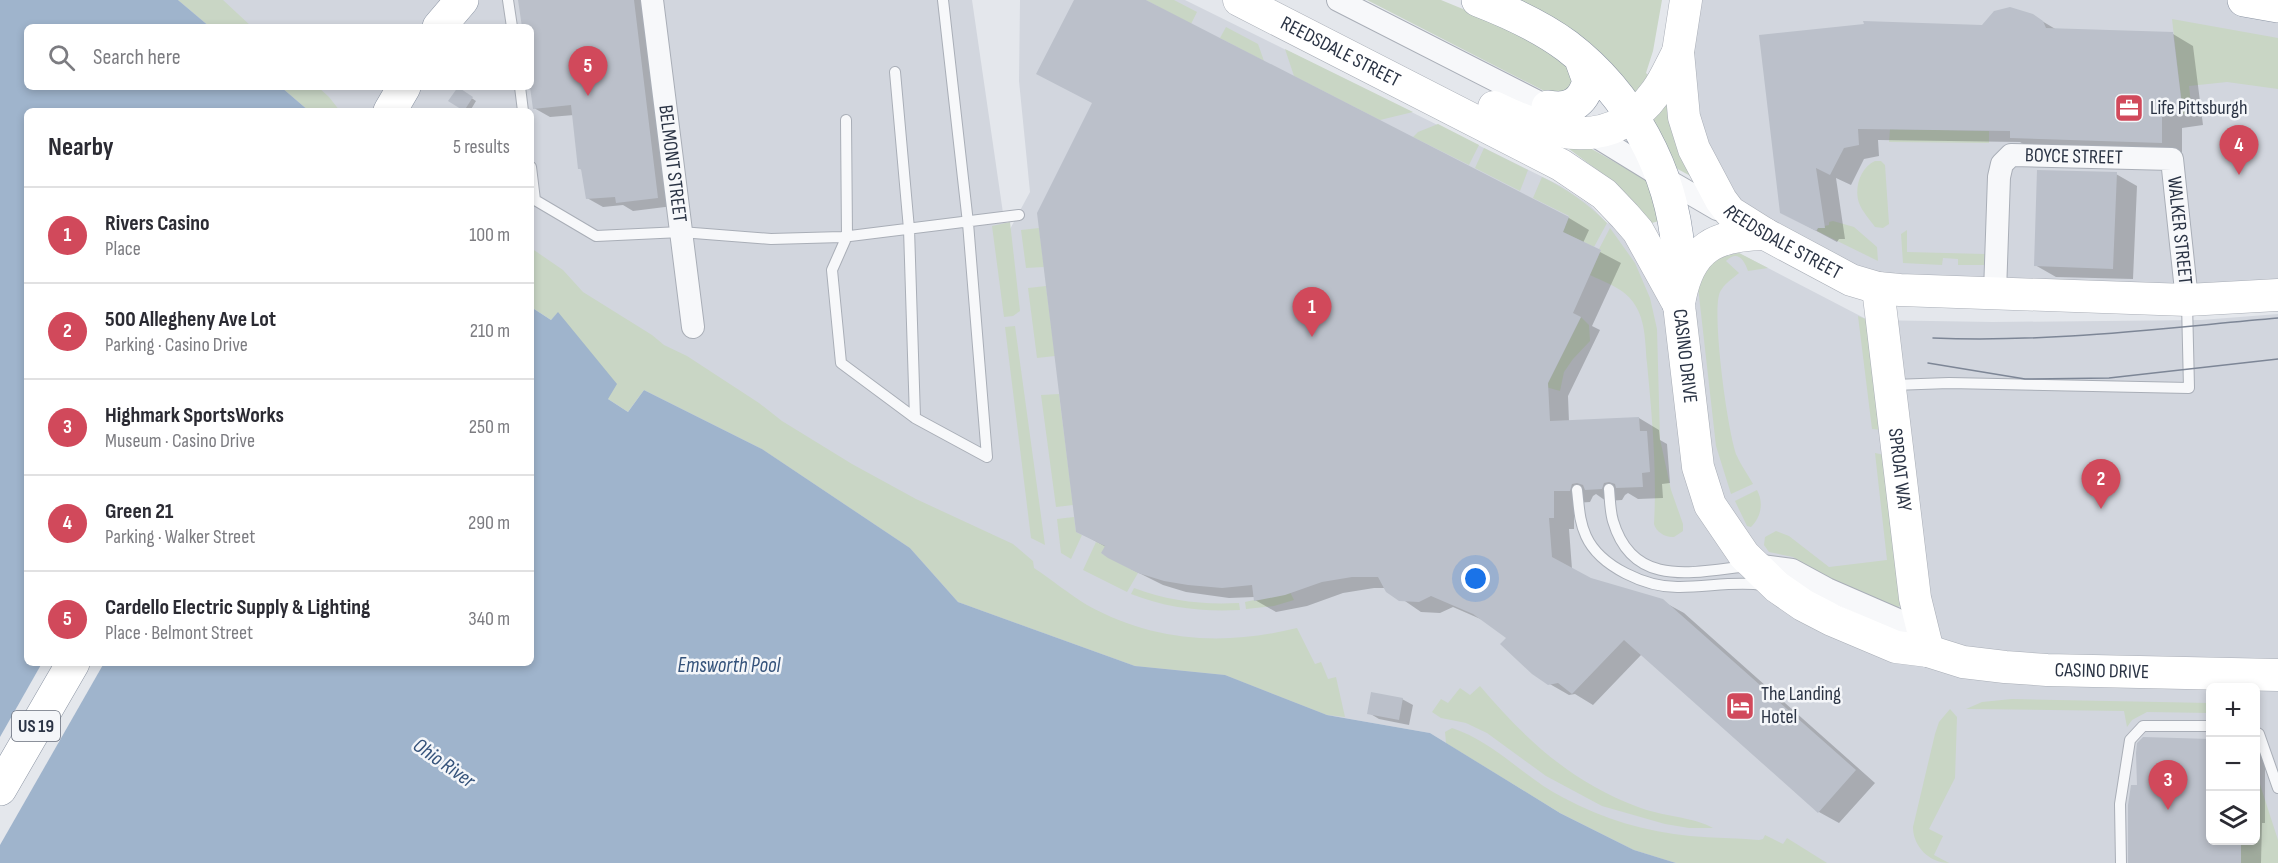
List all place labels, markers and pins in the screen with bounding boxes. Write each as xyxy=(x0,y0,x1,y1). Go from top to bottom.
pin: 5 xyxy=(568,46,608,96)
office icon: Life Pittsburgh xyxy=(2113,92,2145,124)
place label: Life Pittsburgh xyxy=(2150,96,2247,120)
pin: 4 xyxy=(2220,126,2258,175)
pin: 1 xyxy=(1292,288,1332,337)
pin: 2 xyxy=(2082,460,2120,509)
place label: The Landing Hotel xyxy=(1761,682,1841,729)
hotel icon: The Landing Hotel xyxy=(1724,690,1756,722)
pin: 3 xyxy=(2148,760,2188,810)

